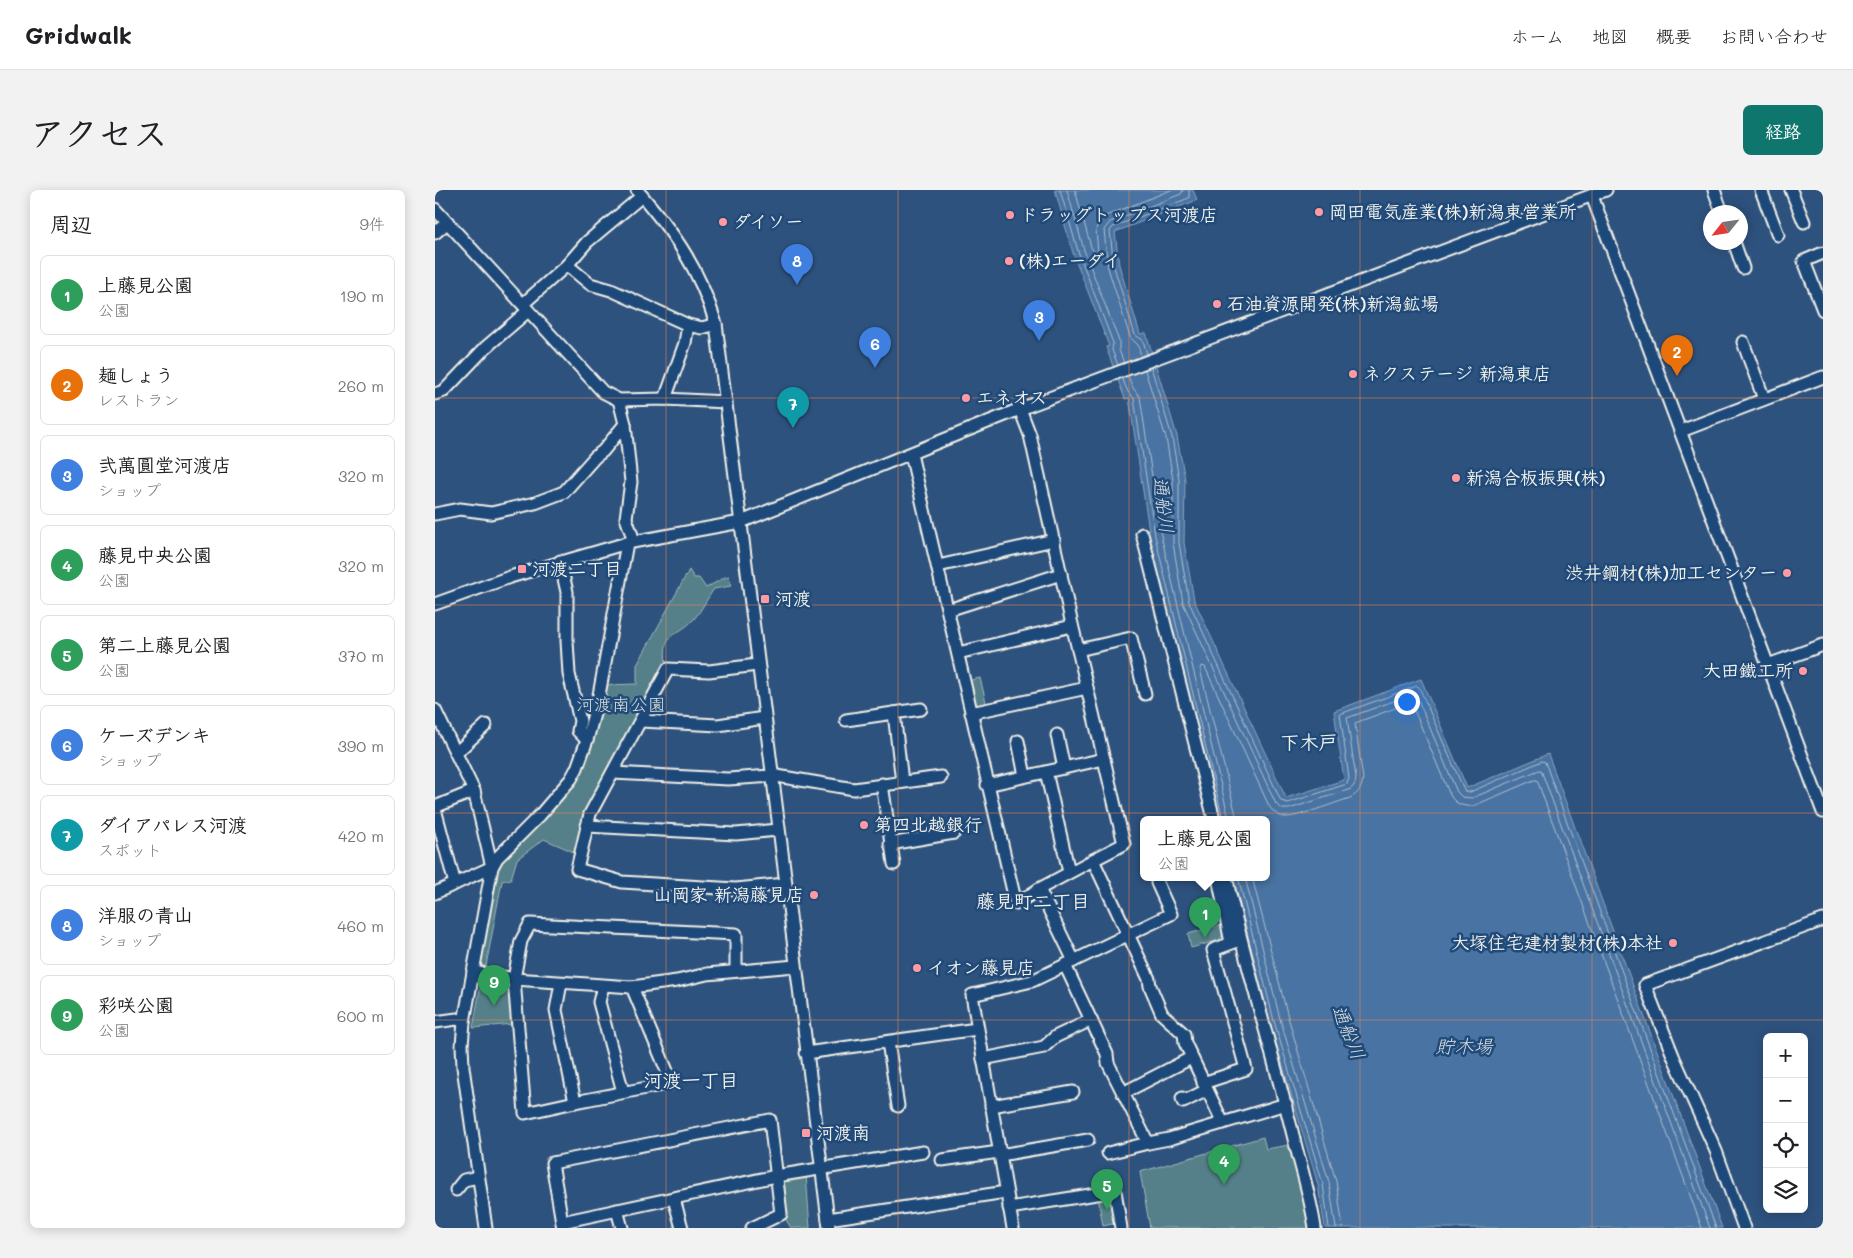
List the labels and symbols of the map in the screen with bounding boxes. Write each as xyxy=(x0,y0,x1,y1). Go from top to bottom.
place label: 岡田電気産業(株)新潟東営業所 xyxy=(1329,199,1577,223)
place label: ドラッグトップス河渡店 xyxy=(1020,202,1218,226)
north arrow xyxy=(1703,205,1748,250)
marker: 岡田電気産業(株)新潟東営業所 xyxy=(1313,206,1325,218)
place label: ダイソー xyxy=(733,209,803,233)
marker: ドラッグトップス河渡店 xyxy=(1004,209,1016,221)
marker: ダイソー xyxy=(717,216,729,228)
pin: 8 xyxy=(781,244,813,285)
place label: (株)エーダイ xyxy=(1019,248,1120,272)
marker: (株)エーダイ xyxy=(1003,255,1015,267)
place label: 石油資源開発(株)新潟鉱場 xyxy=(1227,291,1439,315)
marker: 石油資源開発(株)新潟鉱場 xyxy=(1211,298,1223,310)
pin: 3 xyxy=(1023,300,1055,341)
pin: 6 xyxy=(859,327,891,368)
pin: 2 xyxy=(1661,335,1693,376)
place label: ネクステージ 新潟東店 xyxy=(1363,361,1551,385)
marker: ネクステージ 新潟東店 xyxy=(1347,368,1359,380)
place label: エネオス xyxy=(976,385,1047,409)
pin: 7 xyxy=(777,387,809,428)
marker: エネオス xyxy=(960,392,972,404)
place label: 新潟合板振興(株) xyxy=(1466,465,1606,489)
marker: 新潟合板振興(株) xyxy=(1450,472,1462,484)
water label: 通船川 xyxy=(1149,475,1180,535)
place label: 河渡二丁目 xyxy=(532,556,622,580)
place label: 渋井鋼材(株)加工センター xyxy=(1565,560,1777,584)
marker: 河渡二丁目 xyxy=(516,563,528,575)
marker: 渋井鋼材(株)加工センター xyxy=(1781,567,1793,579)
place label: 河渡 xyxy=(775,586,811,610)
marker: 河渡 xyxy=(759,593,771,605)
place label: 大田鐵工所 xyxy=(1703,658,1793,682)
marker: 大田鐵工所 xyxy=(1797,665,1809,677)
your location xyxy=(1394,689,1420,715)
park label: 河渡南公園 xyxy=(576,692,666,716)
district label: 下木戸 xyxy=(1280,729,1338,754)
place label: 第四北越銀行 xyxy=(874,812,982,836)
marker: 第四北越銀行 xyxy=(858,819,870,831)
place label: 山岡家 新潟藤見店 xyxy=(654,882,804,906)
district label: 藤見町二丁目 xyxy=(976,888,1090,913)
marker: 山岡家 新潟藤見店 xyxy=(808,889,820,901)
pin: 1 xyxy=(1189,897,1221,938)
place label: 大塚住宅建材製材(株)本社 xyxy=(1451,930,1663,954)
marker: 大塚住宅建材製材(株)本社 xyxy=(1667,937,1679,949)
place label: イオン藤見店 xyxy=(927,955,1035,979)
marker: イオン藤見店 xyxy=(911,962,923,974)
pin: 9 xyxy=(478,965,510,1006)
water label: 通船川 xyxy=(1327,1001,1372,1063)
water label: 貯木場 xyxy=(1435,1033,1494,1058)
district label: 河渡一丁目 xyxy=(643,1067,739,1092)
place label: 河渡南 xyxy=(816,1120,870,1144)
marker: 河渡南 xyxy=(800,1127,812,1139)
pin: 4 xyxy=(1208,1144,1240,1185)
pin: 5 xyxy=(1091,1169,1123,1210)

